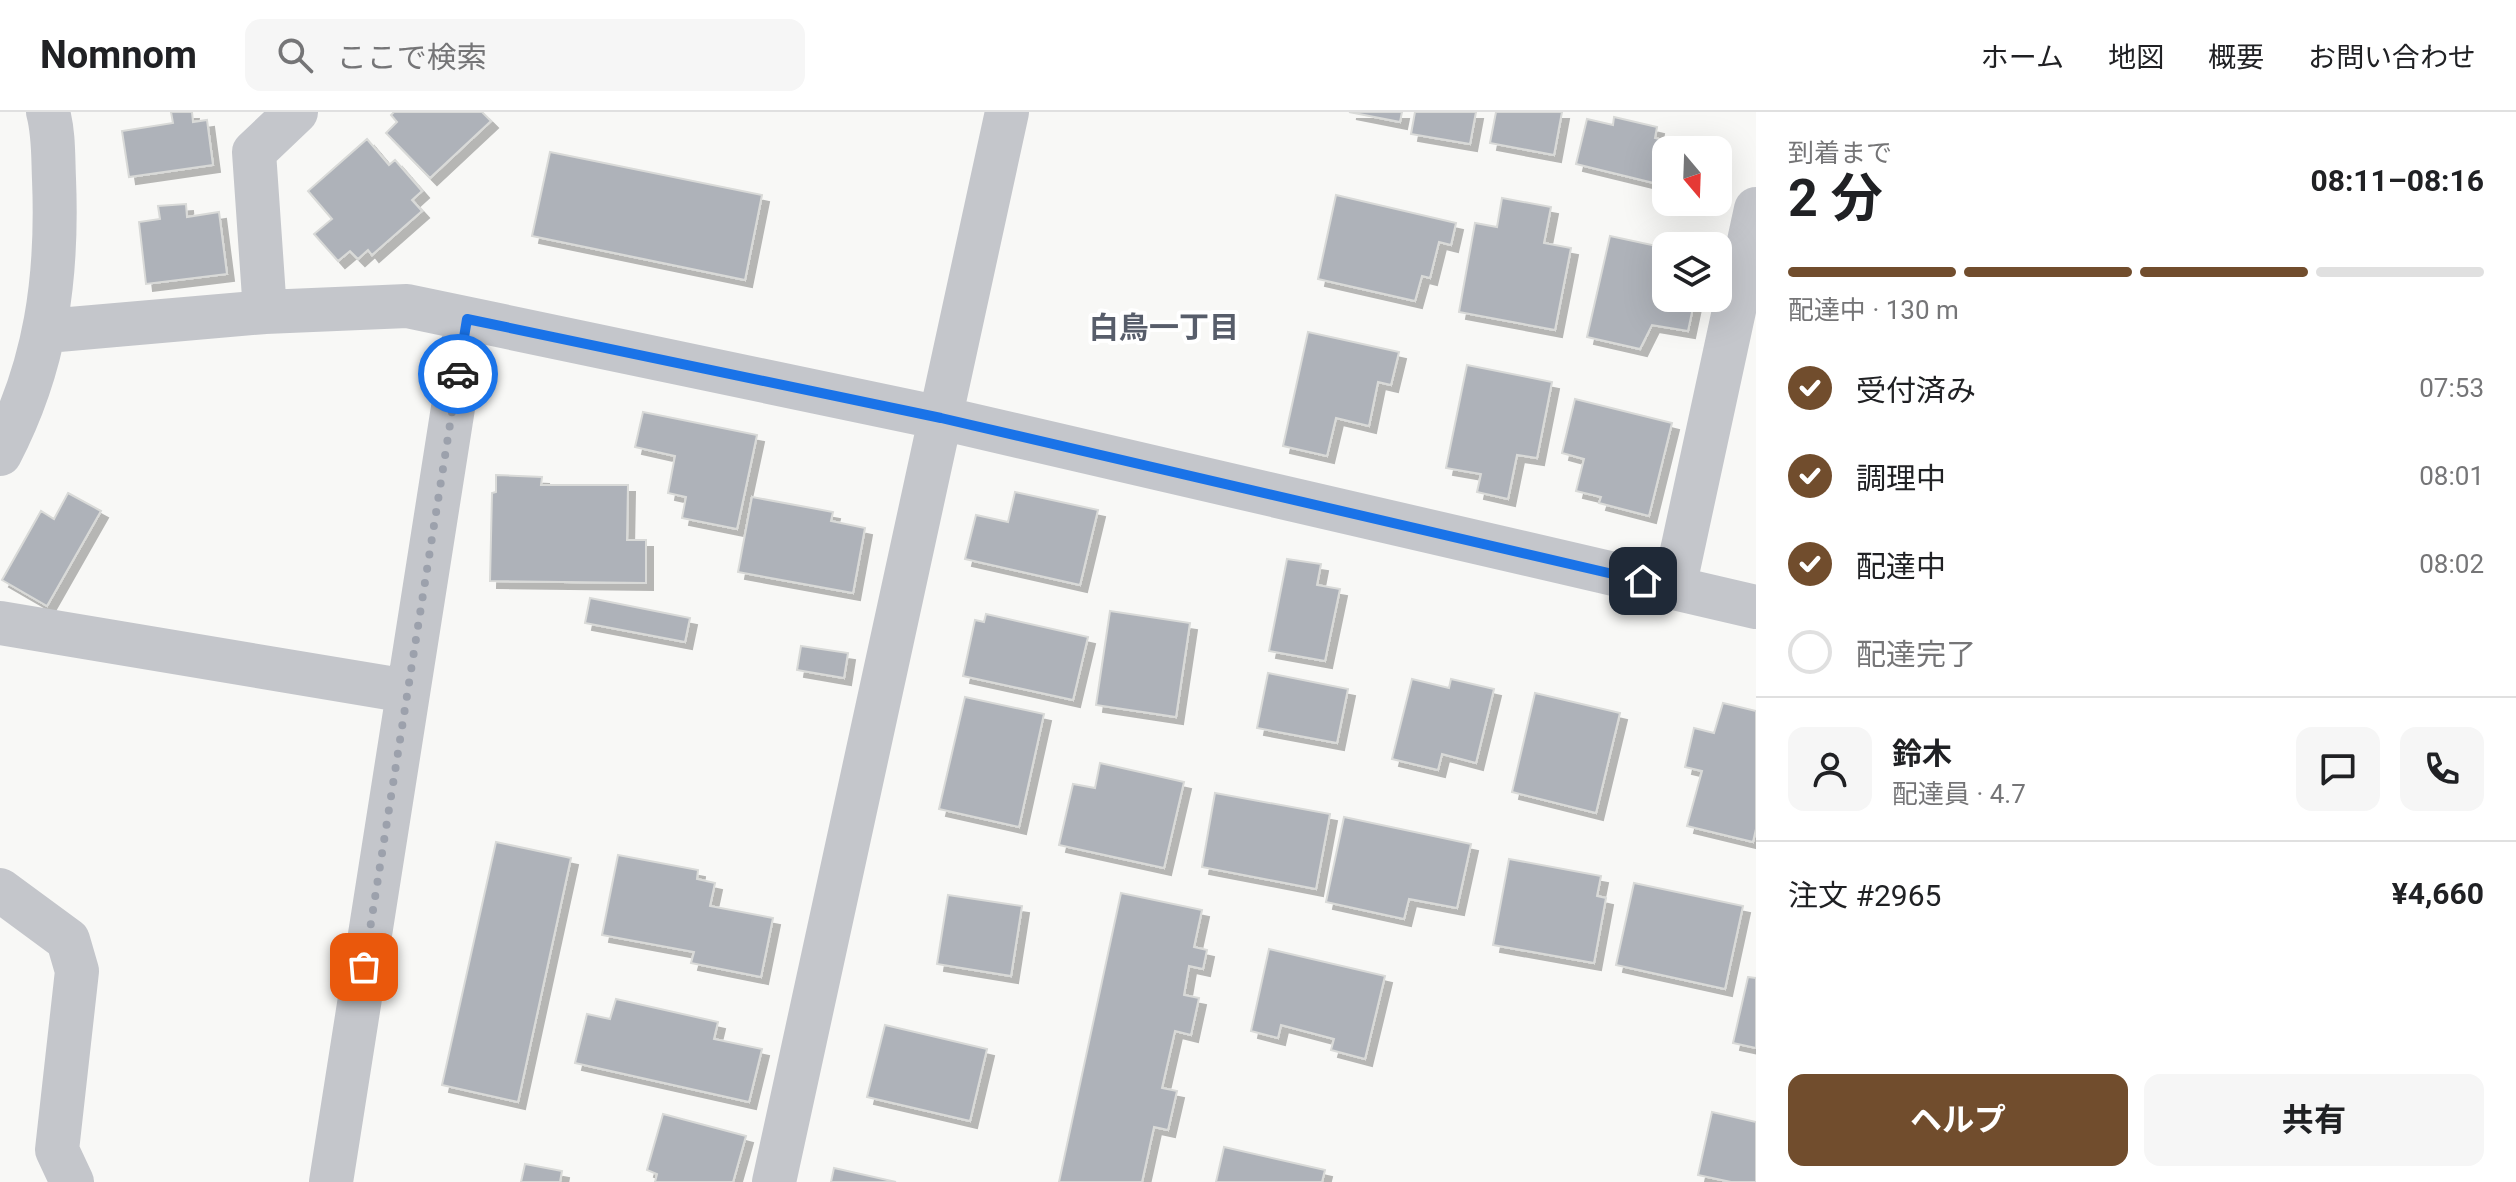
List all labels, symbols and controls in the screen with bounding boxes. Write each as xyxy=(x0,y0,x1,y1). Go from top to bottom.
search box xyxy=(245,19,805,91)
text: Nomnom xyxy=(40,33,197,77)
icon: search xyxy=(273,33,317,77)
text: ここで検索 xyxy=(337,40,487,75)
text: ホーム xyxy=(1981,41,2064,74)
text: 地図 xyxy=(2108,41,2164,74)
text: 概要 xyxy=(2208,41,2264,74)
text: お問い合わせ xyxy=(2308,41,2476,74)
north arrow xyxy=(1652,136,1732,216)
map controls xyxy=(1652,136,1732,312)
text: 到着まで xyxy=(1788,138,1892,168)
text: 08:11–08:16 xyxy=(2310,163,2484,198)
text: 2 分 xyxy=(1788,168,1883,229)
button: layers xyxy=(1652,232,1732,312)
text: 配達中 · 130 m xyxy=(1788,295,1959,325)
district label: 白鳥一丁目 xyxy=(1089,310,1239,345)
courier xyxy=(418,334,498,414)
icon: car xyxy=(436,352,480,396)
icon: check xyxy=(1788,366,1832,410)
text: 受付済み xyxy=(1856,373,1976,408)
text: 07:53 xyxy=(2419,373,2484,403)
icon: check xyxy=(1788,454,1832,498)
text: 調理中 xyxy=(1856,461,1946,496)
text: 08:01 xyxy=(2419,461,2484,491)
icon: check xyxy=(1788,542,1832,586)
pin xyxy=(1609,547,1677,615)
text: 配達中 xyxy=(1856,549,1946,584)
text: 08:02 xyxy=(2419,549,2484,579)
icon: home xyxy=(1621,559,1665,603)
text: 配達完了 xyxy=(1856,637,1976,672)
button: person xyxy=(1788,727,1872,811)
button: chat xyxy=(2296,727,2380,811)
button: phone xyxy=(2400,727,2484,811)
text: 鈴木 xyxy=(1892,736,1952,771)
text: 配達員 · 4.7 xyxy=(1892,779,2026,809)
text: ¥4,660 xyxy=(2392,876,2484,911)
text: 注文 #2965 xyxy=(1788,878,1941,913)
pin xyxy=(330,933,398,1001)
icon: bag xyxy=(342,945,386,989)
button: ヘルプ xyxy=(1788,1074,2128,1166)
button: 共有 xyxy=(2144,1074,2484,1166)

